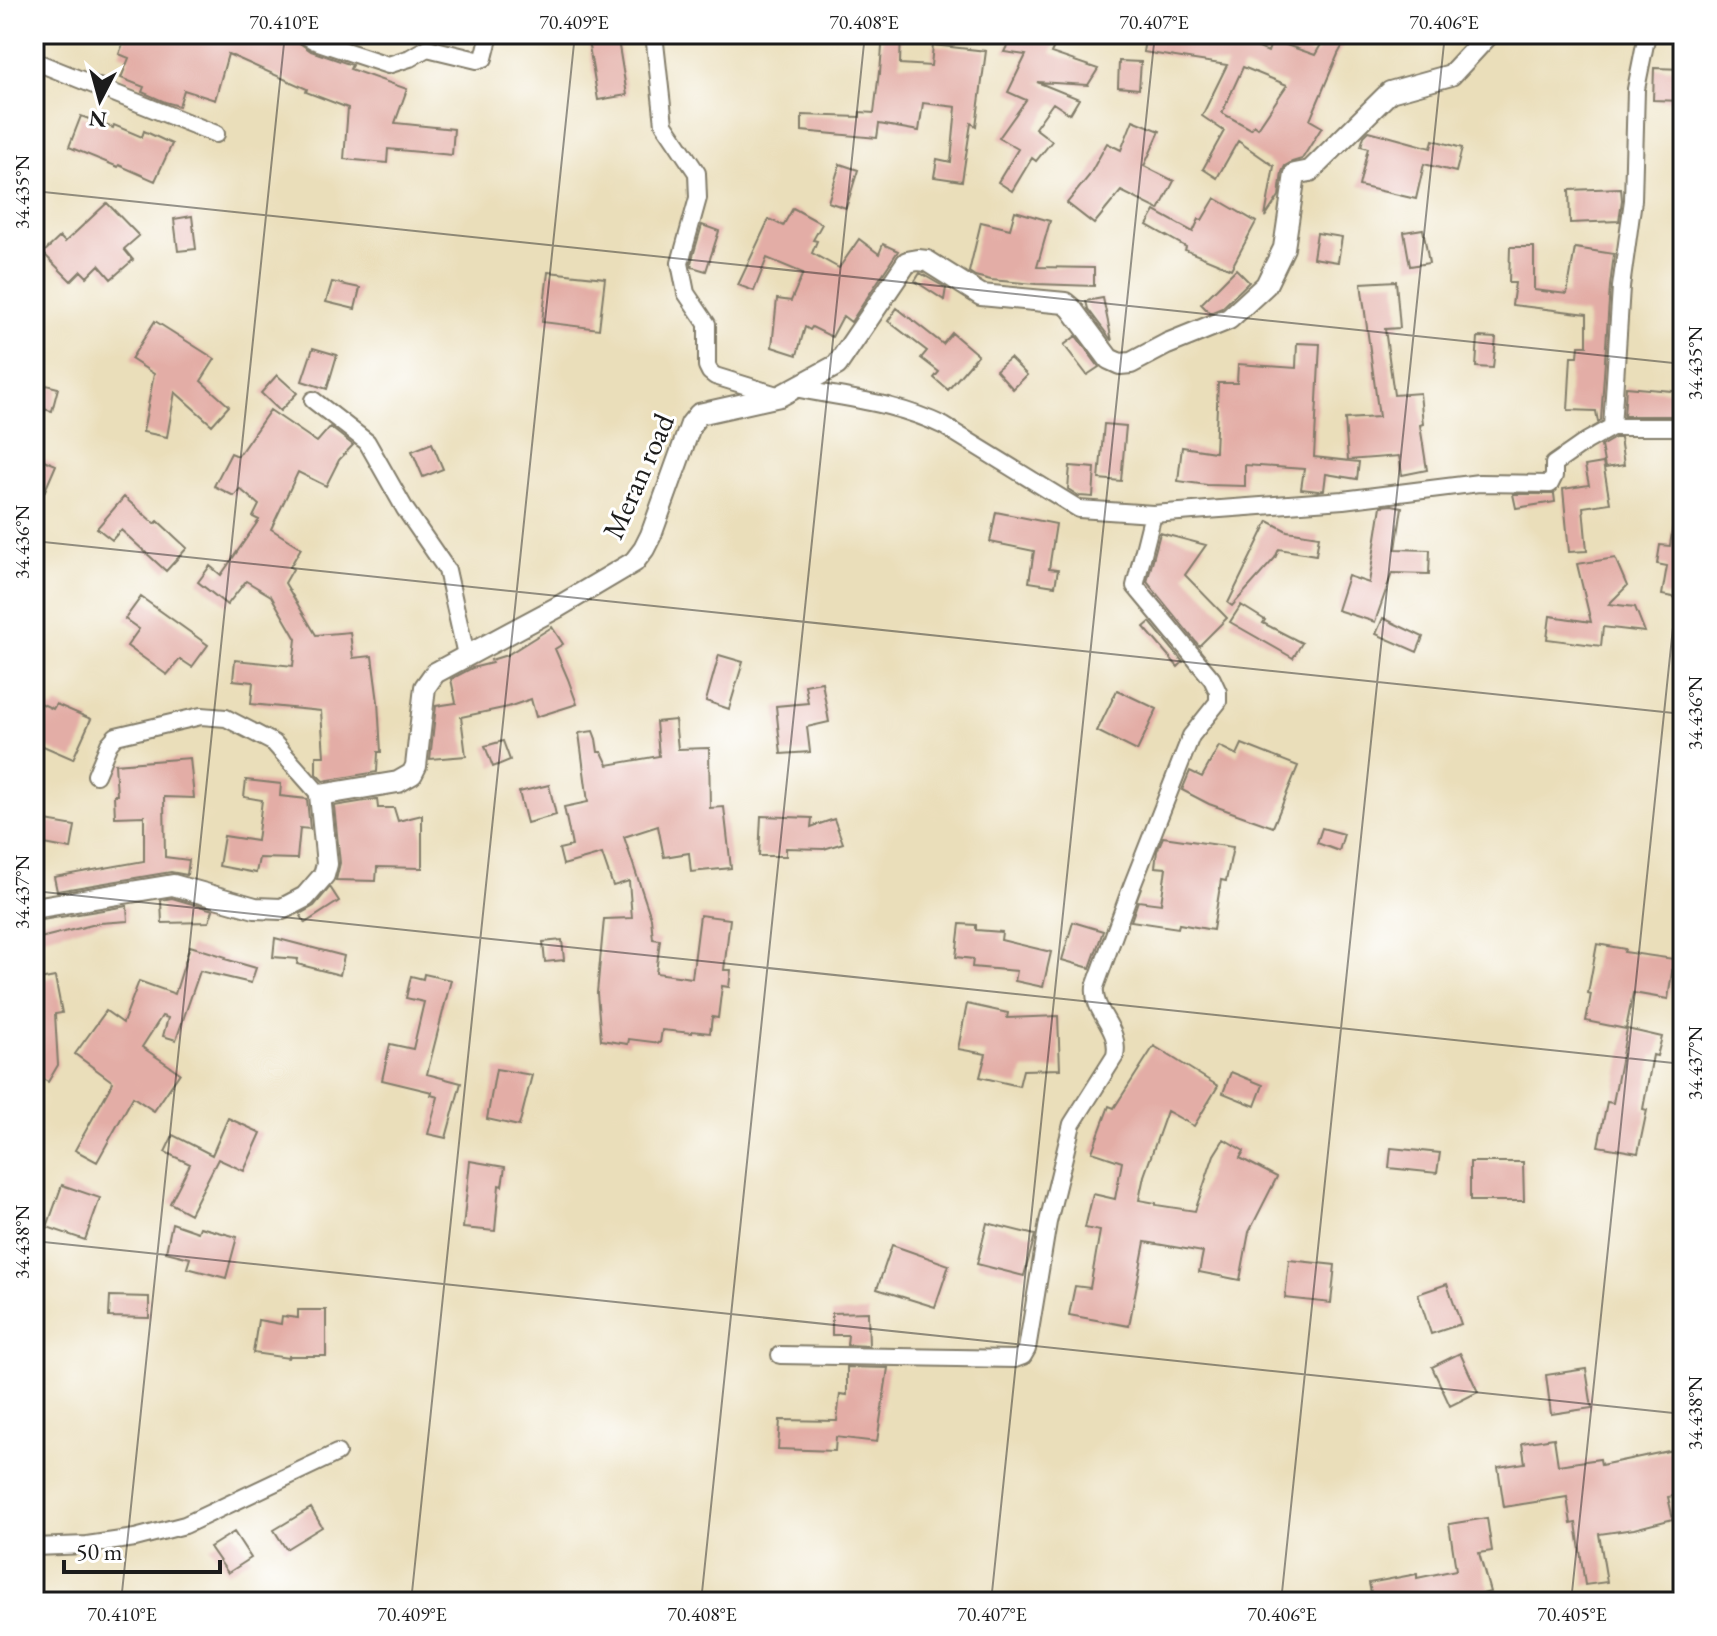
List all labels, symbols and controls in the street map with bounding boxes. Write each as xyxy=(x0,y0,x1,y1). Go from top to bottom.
text: 70.410°E xyxy=(249,9,319,35)
text: 70.409°E xyxy=(539,9,609,35)
text: 70.408°E xyxy=(829,9,899,35)
text: 70.407°E xyxy=(1119,9,1189,35)
text: 70.406°E xyxy=(1409,9,1479,35)
north arrow xyxy=(60,60,140,140)
text: N xyxy=(87,104,108,135)
text: 34.435°N xyxy=(9,155,35,229)
text: 34.435°N xyxy=(1682,326,1708,400)
street label: Meran road xyxy=(593,406,683,545)
text: 34.436°N xyxy=(9,505,35,579)
text: 34.436°N xyxy=(1682,676,1708,750)
text: 34.437°N xyxy=(9,855,35,929)
text: 34.437°N xyxy=(1682,1026,1708,1100)
text: 34.438°N xyxy=(9,1205,35,1279)
text: 34.438°N xyxy=(1682,1376,1708,1450)
scale bar xyxy=(64,1524,220,1574)
text: 50 m xyxy=(76,1536,123,1567)
text: 70.410°E xyxy=(87,1601,157,1627)
text: 70.409°E xyxy=(377,1601,447,1627)
text: 70.408°E xyxy=(667,1601,737,1627)
text: 70.407°E xyxy=(957,1601,1027,1627)
text: 70.406°E xyxy=(1247,1601,1317,1627)
text: 70.405°E xyxy=(1537,1601,1607,1627)

